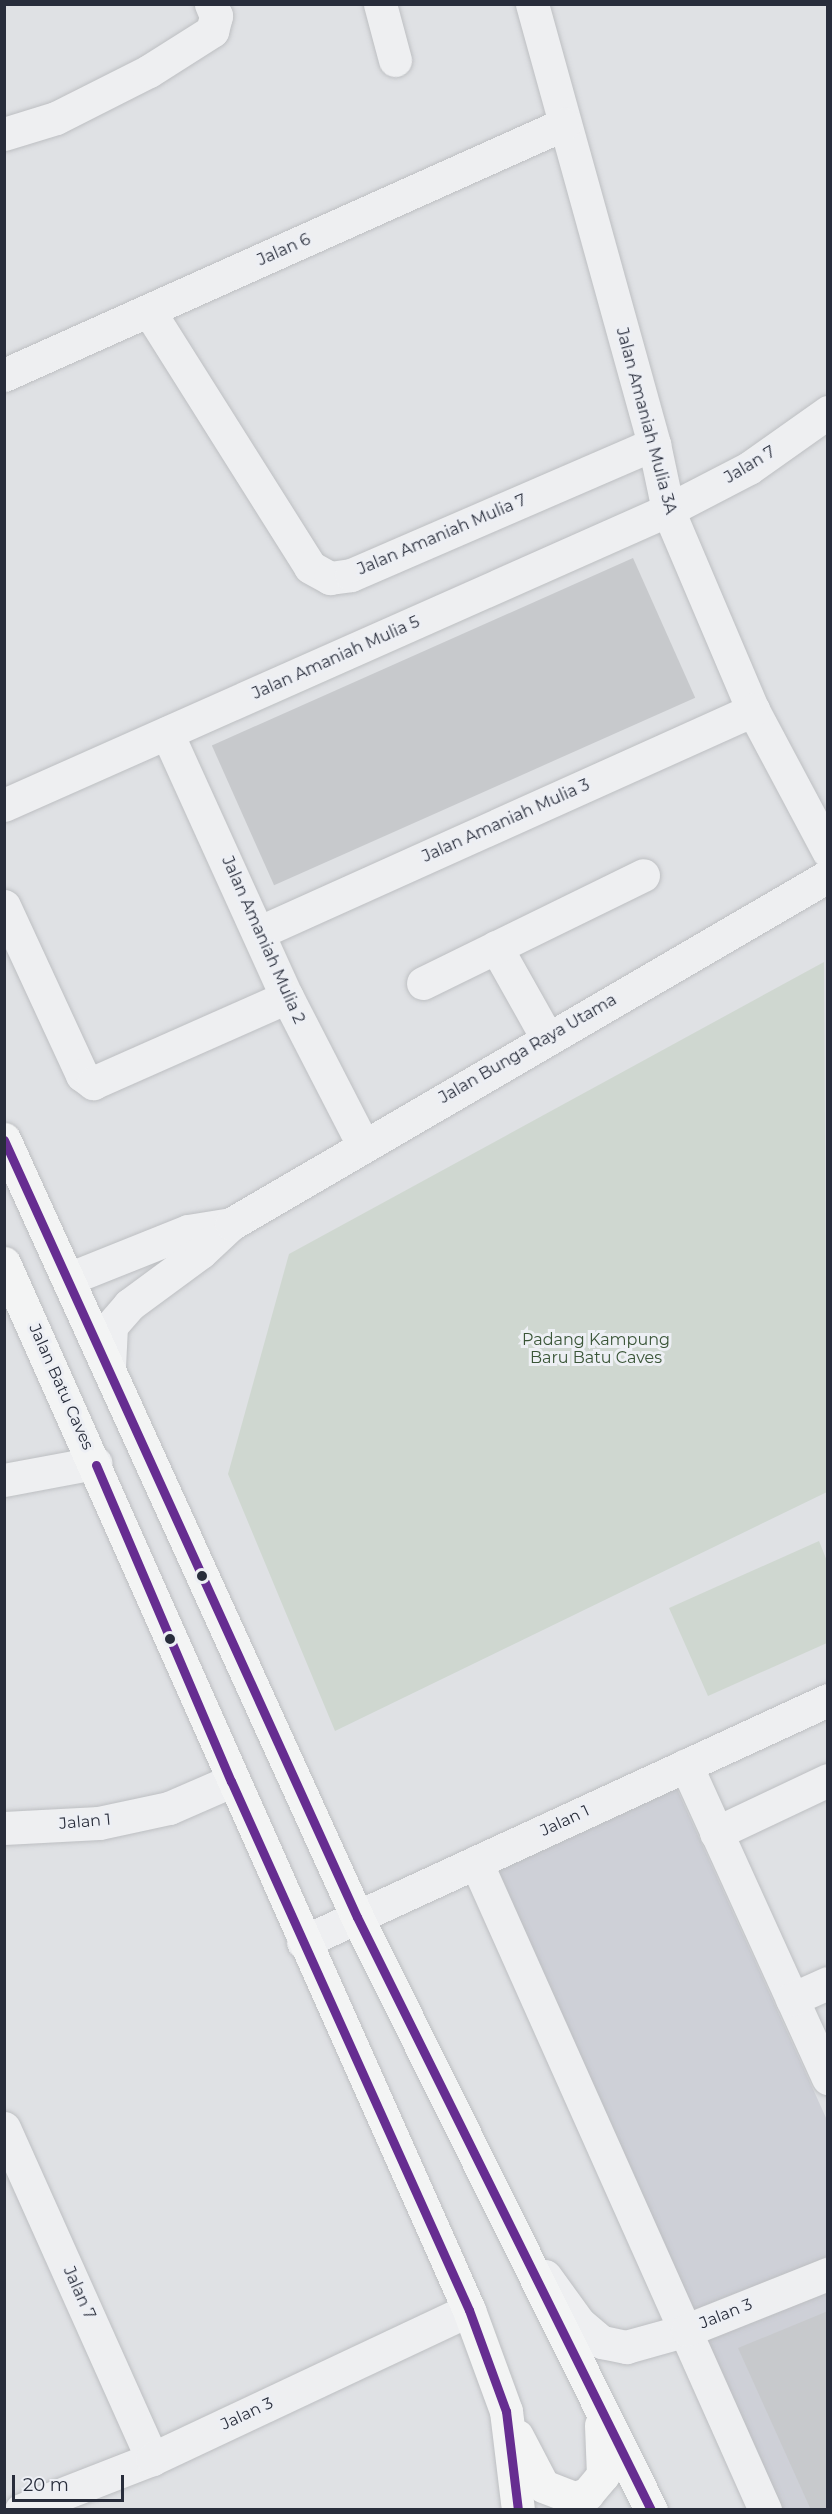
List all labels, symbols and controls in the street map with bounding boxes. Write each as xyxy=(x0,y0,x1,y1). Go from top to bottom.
street label: Jalan 6 xyxy=(255,230,313,270)
street label: Jalan Amaniah Mulia 3A xyxy=(612,326,680,516)
street label: Jalan 7 xyxy=(721,442,779,488)
street label: Jalan Amaniah Mulia 7 xyxy=(355,491,529,579)
street label: Jalan Amaniah Mulia 5 xyxy=(249,612,423,704)
street label: Jalan Amaniah Mulia 3 xyxy=(419,775,593,867)
street label: Jalan Amaniah Mulia 2 xyxy=(217,853,309,1027)
street label: Jalan Bunga Raya Utama xyxy=(436,990,620,1108)
street label: Jalan Batu Caves xyxy=(25,1321,97,1453)
park label: Padang Kampung Baru Batu Caves xyxy=(522,1330,670,1368)
unlabelled marker xyxy=(196,1570,208,1582)
unlabelled marker xyxy=(164,1633,176,1645)
street label: Jalan 1 xyxy=(537,1801,593,1841)
street label: Jalan 1 xyxy=(58,1810,112,1834)
street label: Jalan 7 xyxy=(59,2264,99,2322)
street label: Jalan 3 xyxy=(697,2295,755,2333)
street label: Jalan 3 xyxy=(218,2394,276,2434)
scale bar xyxy=(15,2463,128,2501)
text: 20 m xyxy=(23,2474,69,2496)

